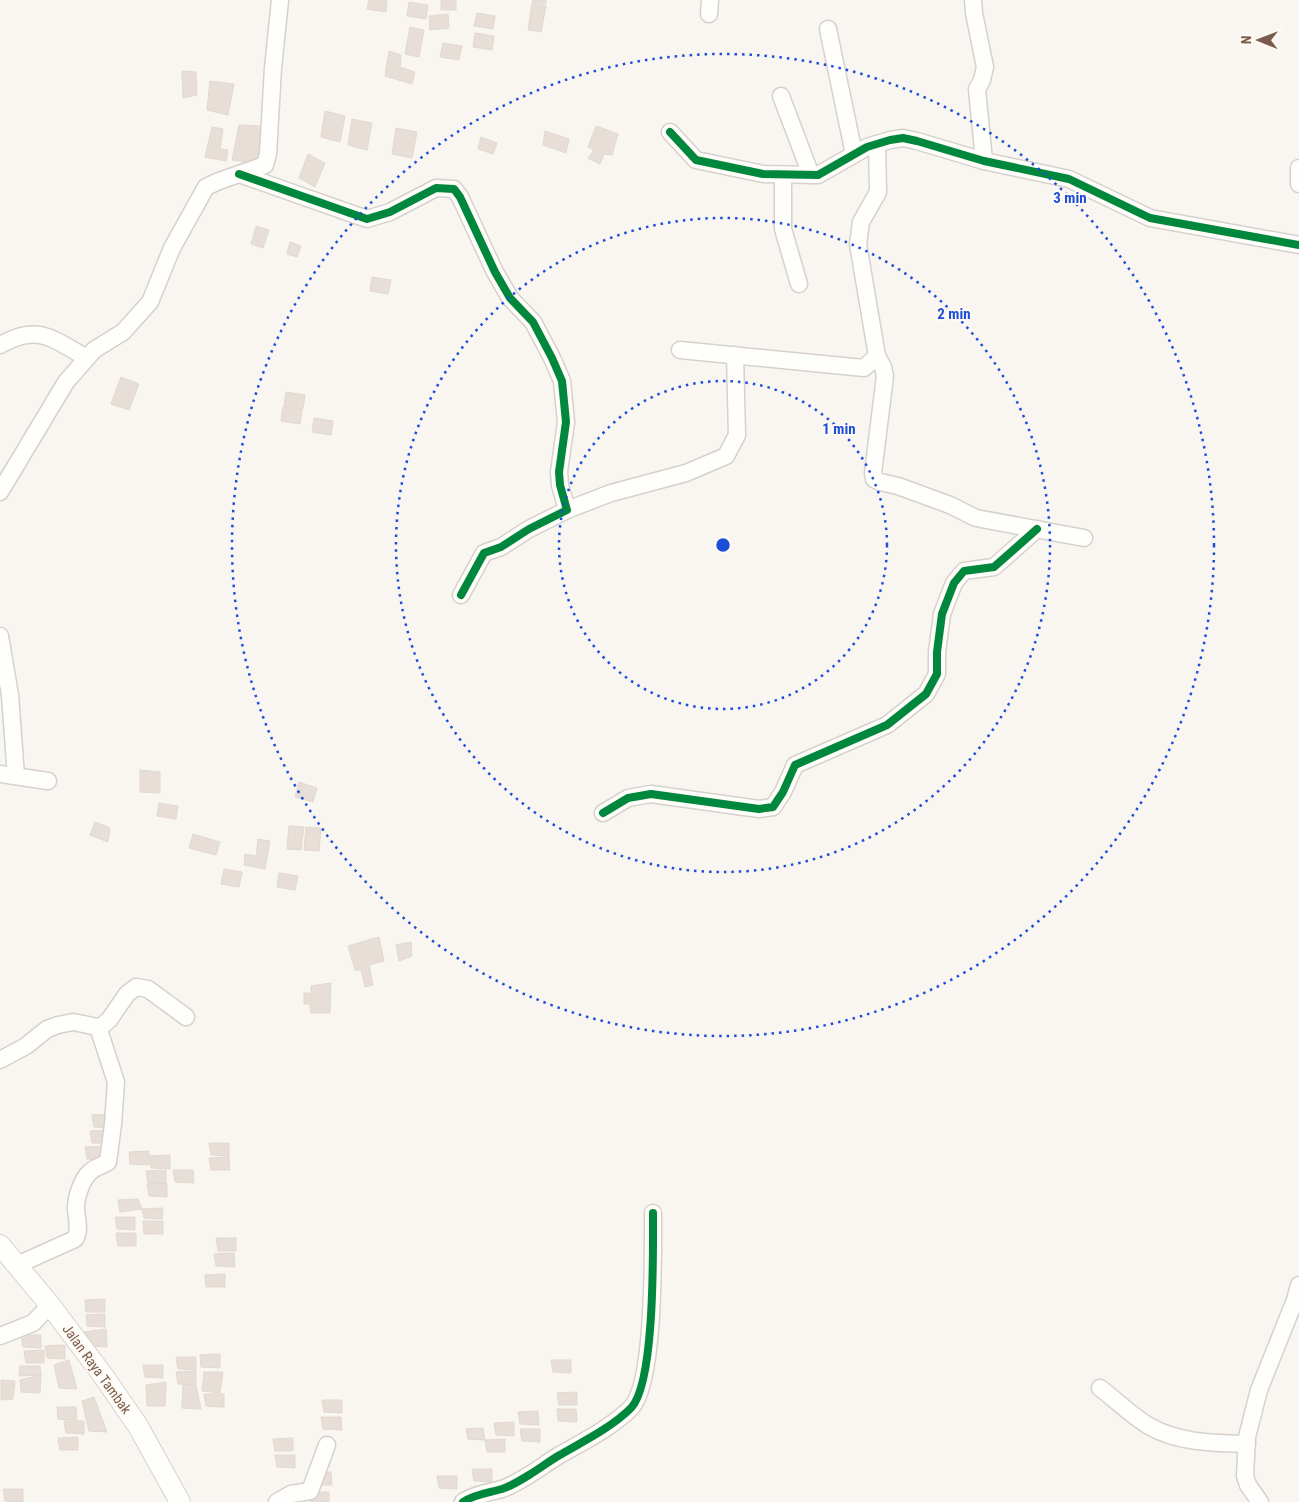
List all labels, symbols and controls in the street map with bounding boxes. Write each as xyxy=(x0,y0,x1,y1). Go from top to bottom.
north arrow xyxy=(1234,15,1284,65)
text: N xyxy=(1238,35,1254,44)
text: 3 min xyxy=(1053,189,1087,207)
text: 2 min xyxy=(937,305,971,323)
text: 1 min xyxy=(822,420,856,438)
centre of rings xyxy=(714,536,732,554)
street label: Jalan Raya Tambak xyxy=(59,1321,135,1417)

